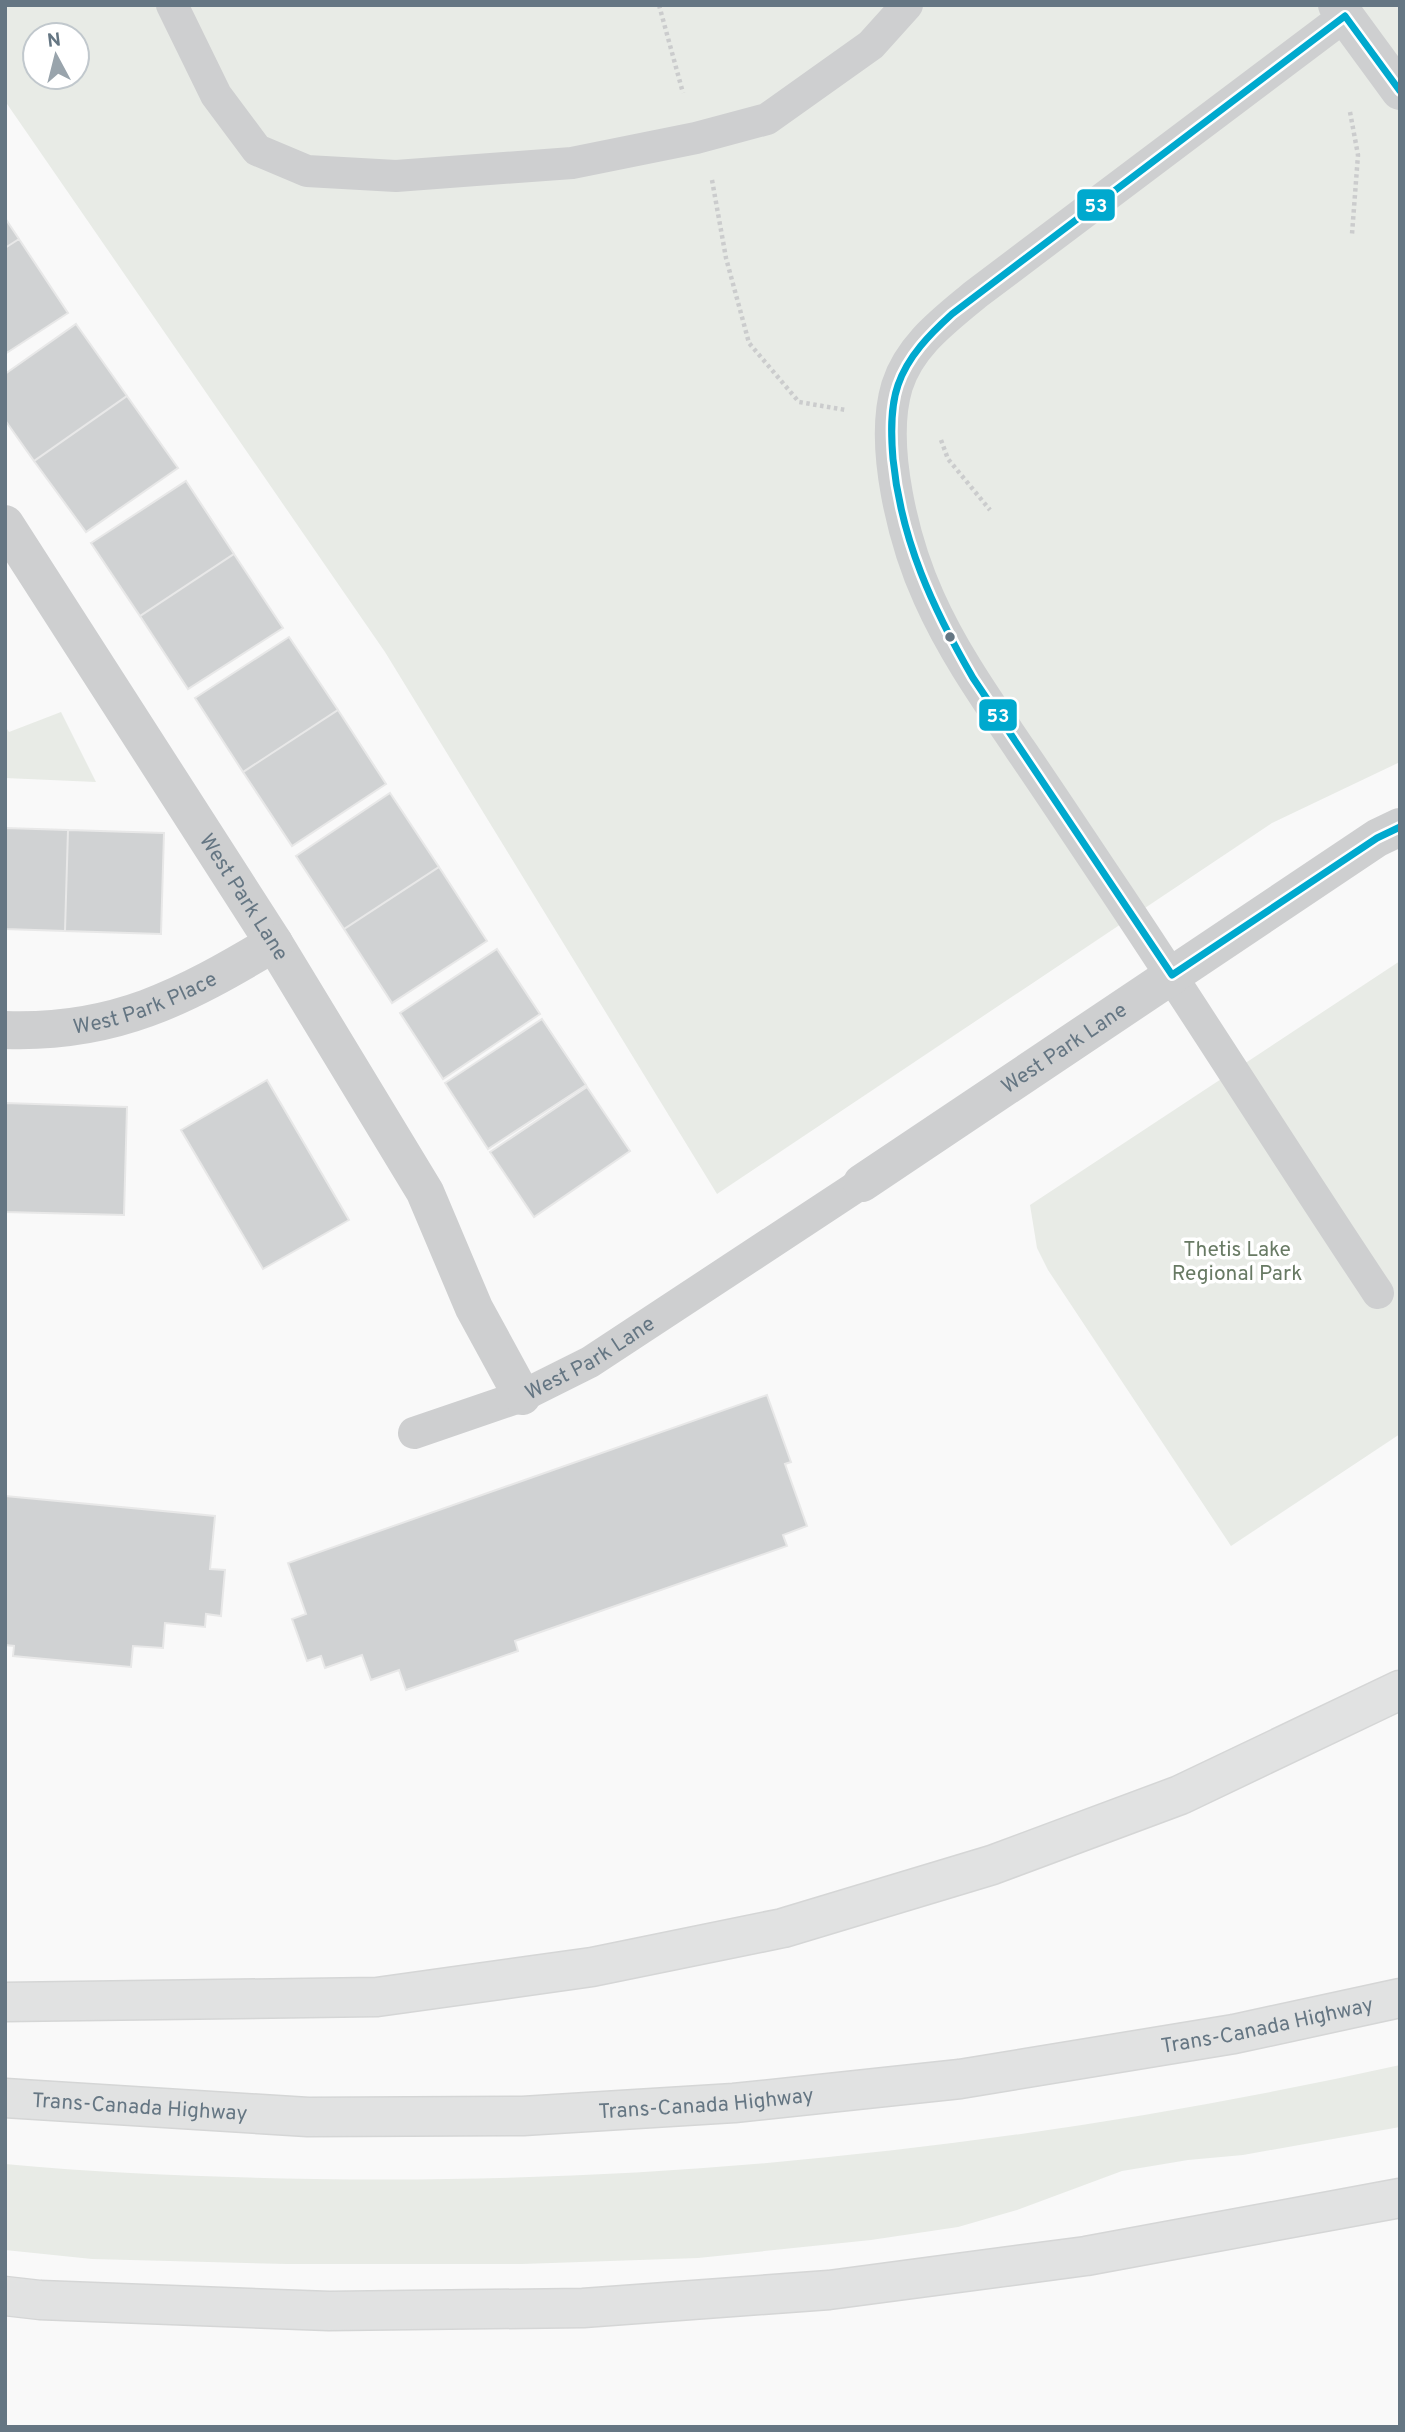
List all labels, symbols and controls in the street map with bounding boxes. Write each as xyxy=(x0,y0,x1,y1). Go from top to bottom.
north arrow xyxy=(21,21,91,91)
text: N xyxy=(46,28,62,54)
line badge: 53 xyxy=(1076,188,1116,222)
text: 53 xyxy=(1085,195,1108,219)
unlabelled marker xyxy=(943,630,957,644)
line badge: 53 xyxy=(978,698,1018,732)
text: 53 xyxy=(987,705,1010,729)
street label: West Park Lane xyxy=(192,829,294,966)
street label: West Park Place xyxy=(71,966,222,1042)
street label: West Park Lane xyxy=(997,997,1133,1101)
park label: Thetis Lake Regional Park xyxy=(1172,1237,1302,1288)
street label: West Park Lane xyxy=(521,1311,661,1407)
street label: Trans-Canada Highway xyxy=(1159,1992,1376,2061)
street label: Trans-Canada Highway xyxy=(598,2083,815,2126)
street label: Trans-Canada Highway xyxy=(31,2088,248,2128)

